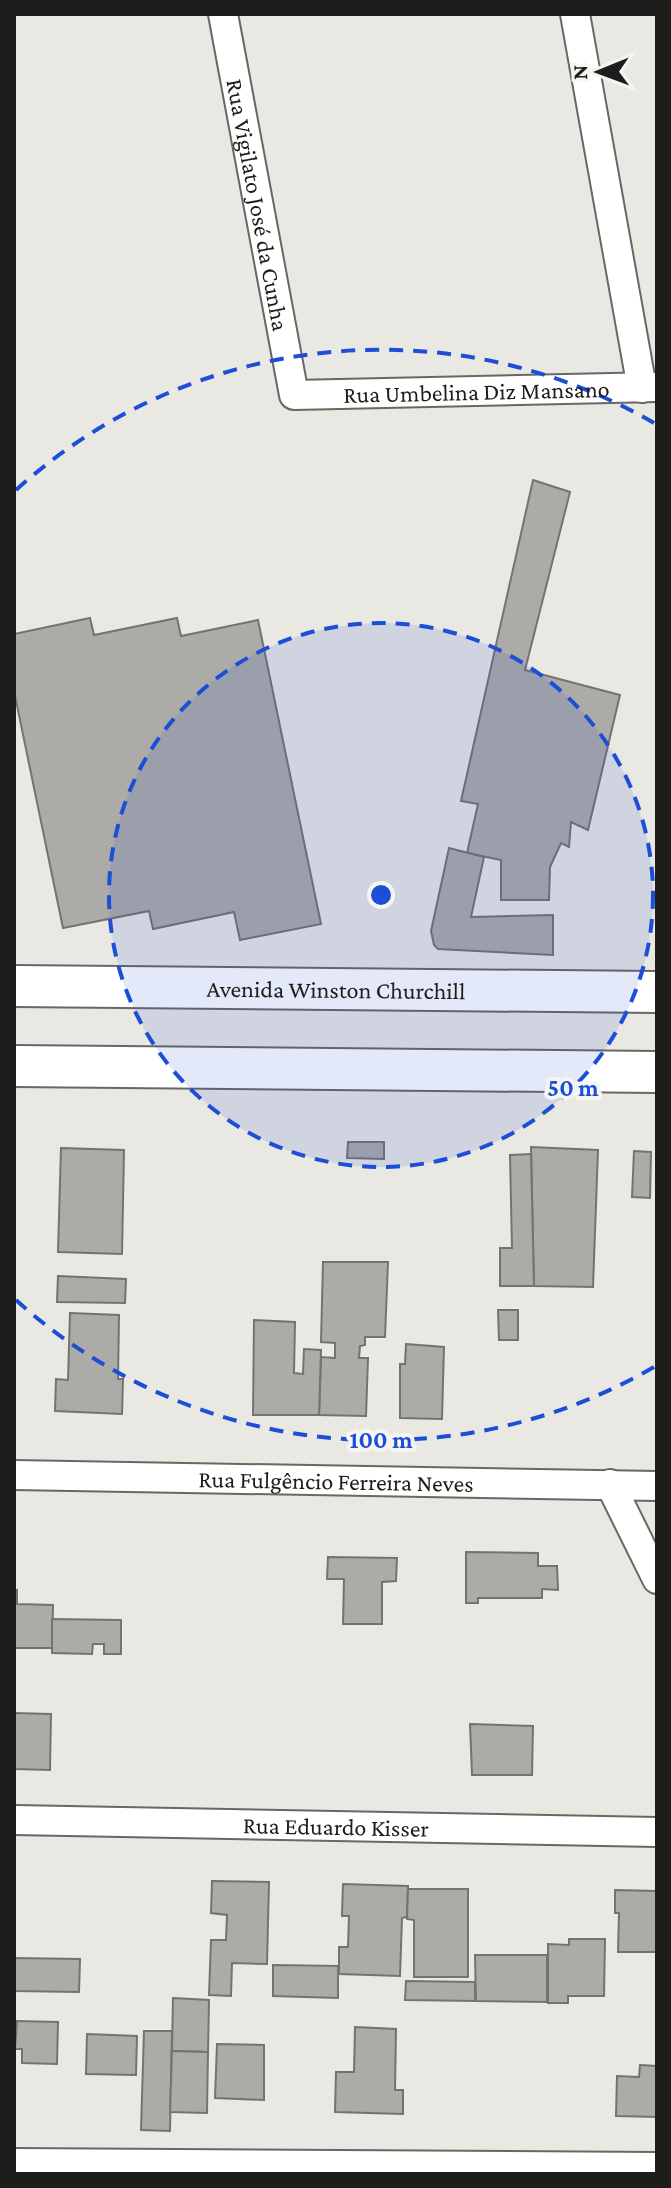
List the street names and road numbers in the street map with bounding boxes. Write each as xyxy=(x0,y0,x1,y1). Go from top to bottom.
street label: Rua Vigilato José da Cunha xyxy=(222,76,295,333)
street label: Rua Umbelina Diz Mansano xyxy=(343,375,610,407)
street label: Avenida Winston Churchill xyxy=(207,974,465,1004)
street label: Rua Fulgêncio Ferreira Neves xyxy=(198,1465,474,1496)
street label: Rua Eduardo Kisser xyxy=(243,1811,430,1841)

